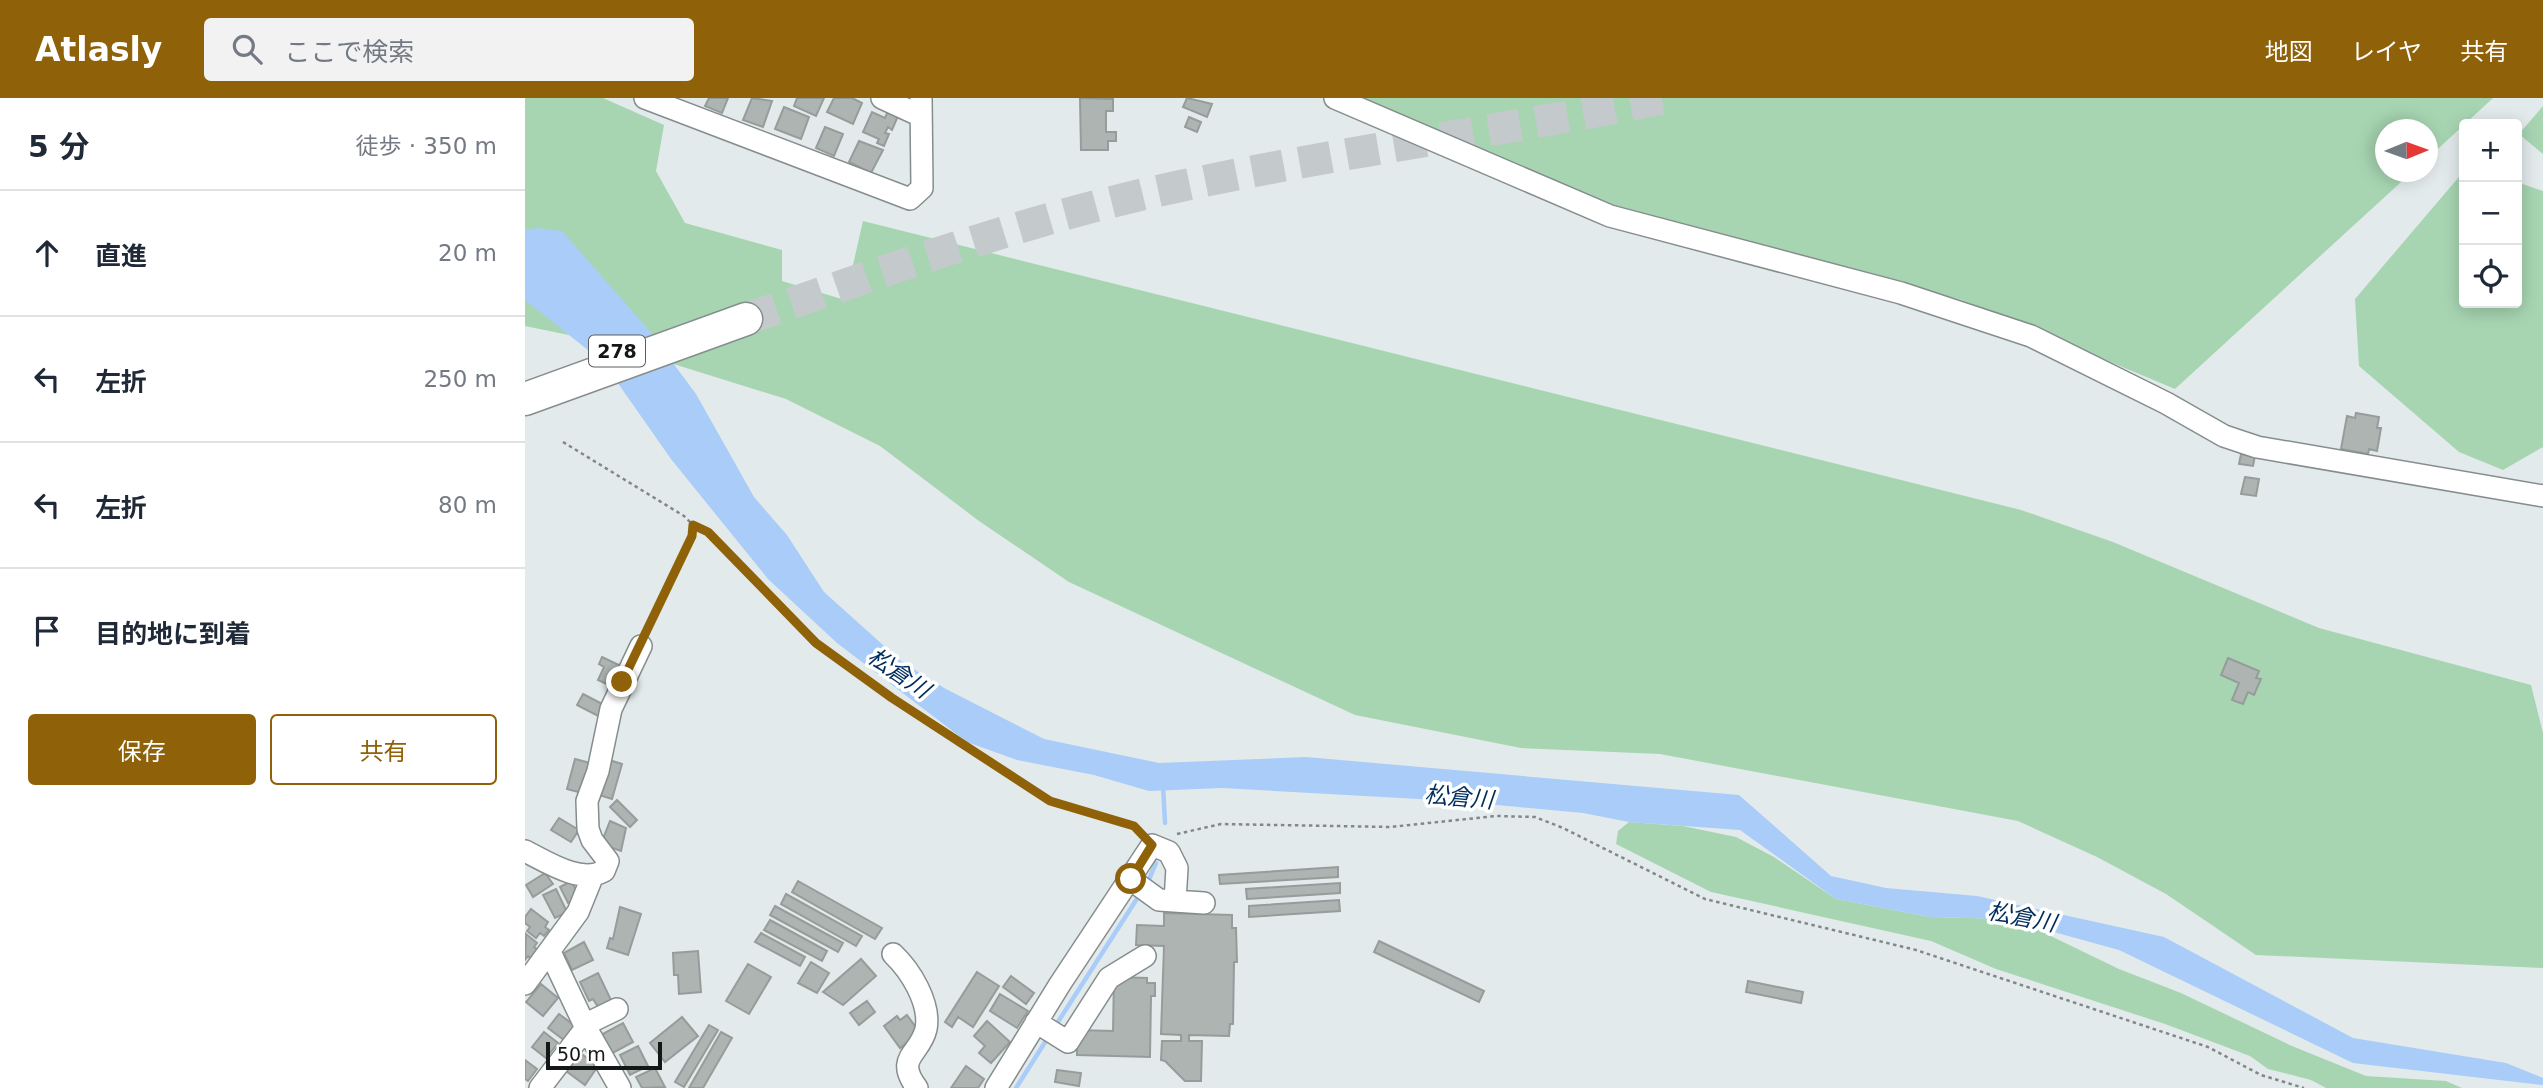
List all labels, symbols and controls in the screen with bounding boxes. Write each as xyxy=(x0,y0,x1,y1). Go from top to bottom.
search box xyxy=(204,18,694,81)
text: Atlasly xyxy=(35,30,162,69)
icon: search xyxy=(228,30,266,68)
text: ここで検索 xyxy=(284,37,414,67)
text: 地図 xyxy=(2265,38,2313,66)
text: レイヤ xyxy=(2351,38,2422,66)
text: 共有 xyxy=(2460,38,2508,66)
north arrow xyxy=(2375,119,2438,182)
map controls xyxy=(2459,119,2522,308)
button: + xyxy=(2459,119,2522,182)
text: 5 分 xyxy=(28,129,89,164)
text: 徒歩 · 350 m xyxy=(355,133,497,159)
button: − xyxy=(2459,182,2522,245)
icon: ahead xyxy=(28,234,66,272)
text: 20 m xyxy=(438,240,497,266)
text: 直進 xyxy=(95,241,147,271)
button: locate xyxy=(2459,245,2522,308)
road number: 278 xyxy=(589,336,645,366)
icon: left xyxy=(28,360,66,398)
text: 250 m xyxy=(423,366,497,392)
text: 左折 xyxy=(95,367,147,397)
icon: left xyxy=(28,486,66,524)
text: 80 m xyxy=(438,492,497,518)
text: 左折 xyxy=(95,493,147,523)
icon: arrive xyxy=(28,612,66,650)
text: 目的地に到着 xyxy=(95,619,251,649)
water label: 松倉川 xyxy=(863,643,937,705)
route end xyxy=(606,666,637,697)
button: 保存 xyxy=(28,714,256,785)
button: 共有 xyxy=(270,714,497,785)
water label: 松倉川 xyxy=(1423,781,1497,813)
route start xyxy=(1115,863,1146,894)
water label: 松倉川 xyxy=(1986,898,2061,937)
scale bar xyxy=(546,1039,661,1071)
text: 50 m xyxy=(557,1043,606,1065)

